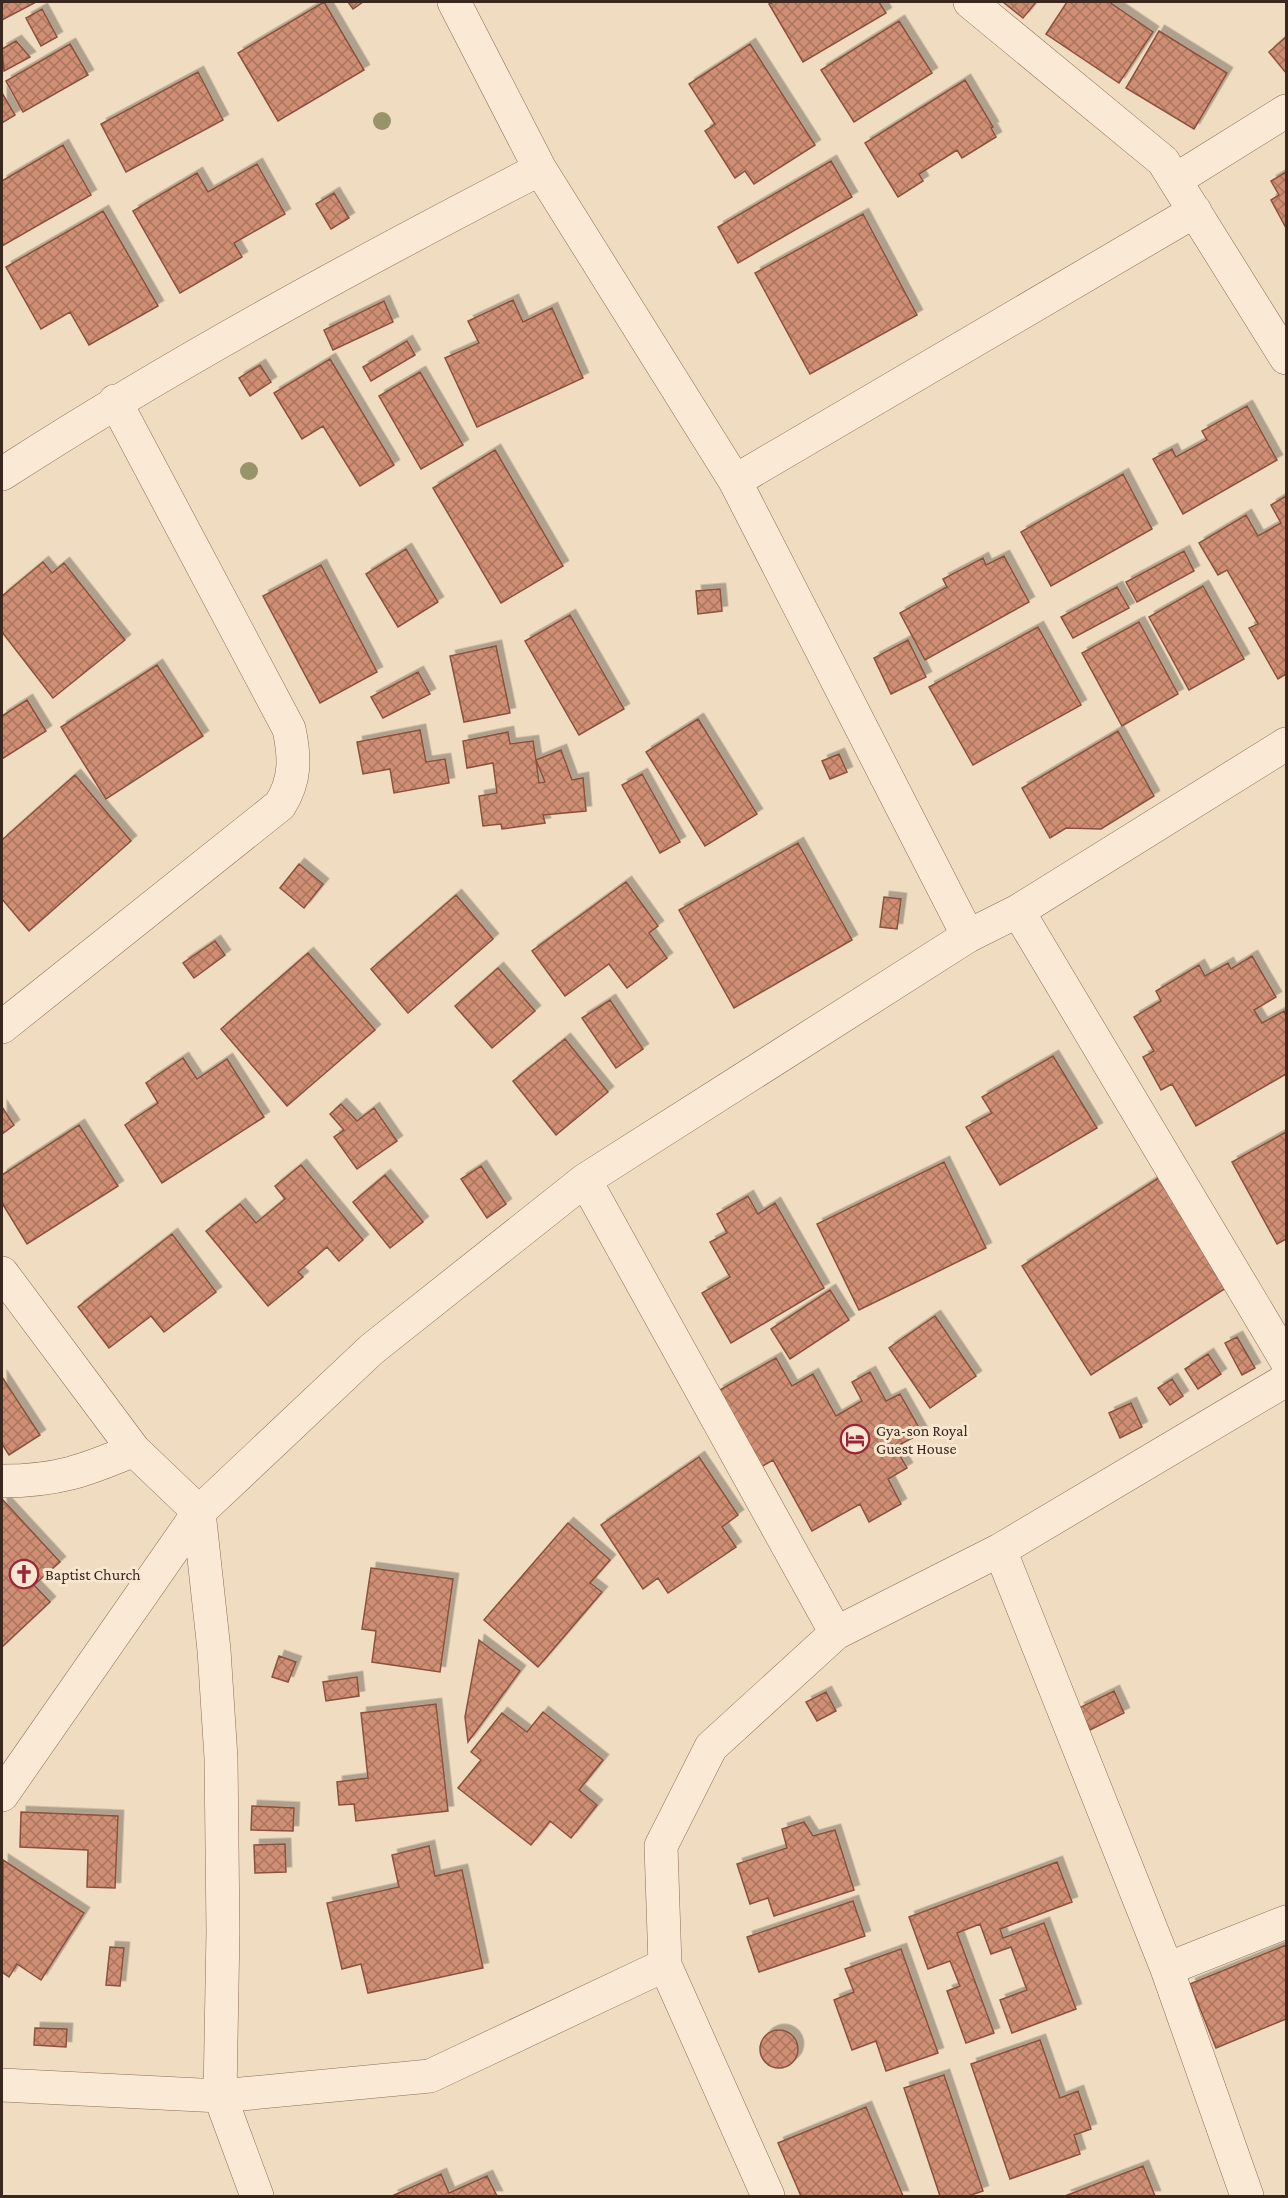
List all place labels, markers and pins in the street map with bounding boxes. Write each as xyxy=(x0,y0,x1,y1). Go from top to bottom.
place label: Gya-son Royal Guest House xyxy=(876,1422,968,1457)
hotel icon: Gya-son Royal Guest House xyxy=(839,1423,871,1455)
church icon: Baptist Church xyxy=(8,1558,40,1590)
place label: Baptist Church xyxy=(45,1566,141,1584)

